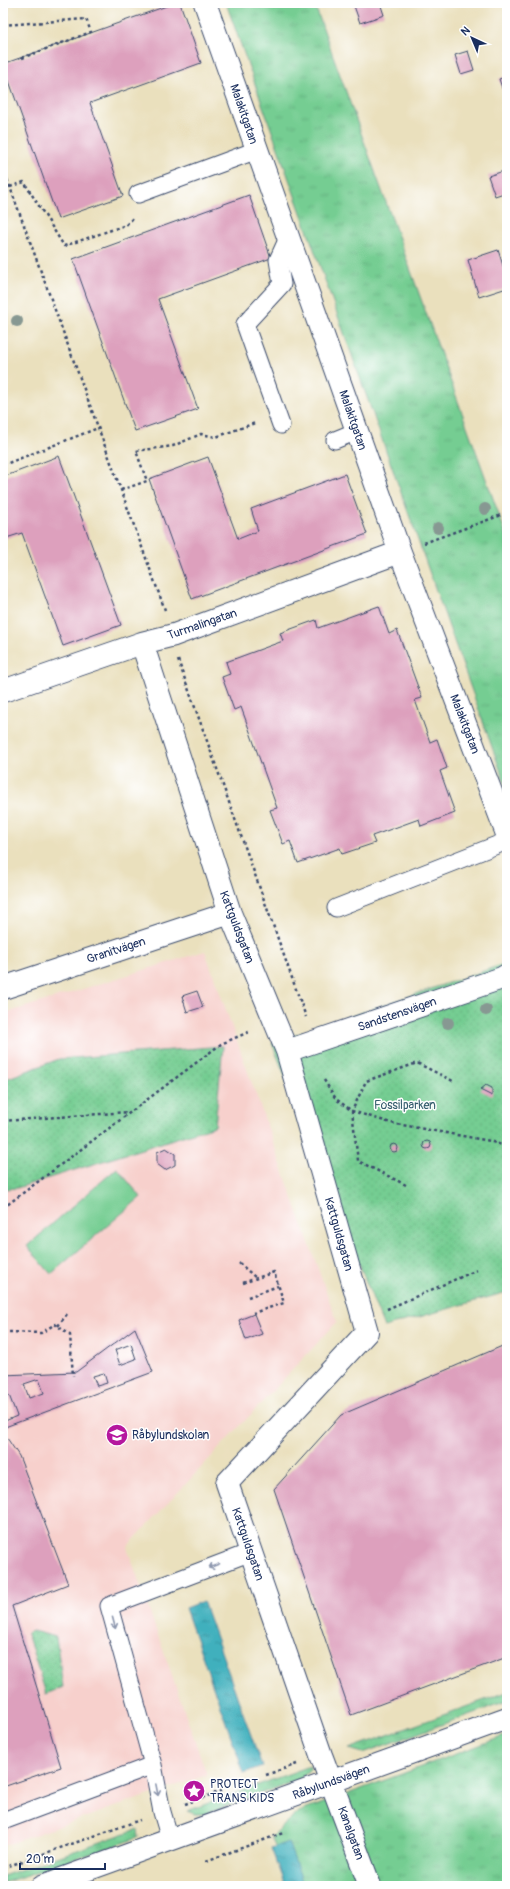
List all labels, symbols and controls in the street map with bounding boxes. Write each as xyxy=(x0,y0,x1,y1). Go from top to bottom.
north arrow xyxy=(452,18,492,58)
text: N xyxy=(458,24,473,38)
street label: Malakitgatan xyxy=(226,82,261,146)
street label: Malakitgatan xyxy=(335,388,370,452)
street label: Turmalingatan xyxy=(165,605,239,643)
street label: Malakitgatan xyxy=(446,692,483,756)
street label: Kattguldsgatan xyxy=(216,889,257,966)
street label: Granitvägen xyxy=(85,934,148,967)
street label: Sandstensvägen xyxy=(356,994,439,1035)
park label: Fossilparken xyxy=(374,1098,436,1113)
street label: Kattguldsgatan xyxy=(321,1195,356,1273)
school or university icon: Råbylundskolan xyxy=(104,1422,130,1448)
place label: Råbylundskolan xyxy=(132,1428,210,1443)
street label: Kattguldsgatan xyxy=(228,1506,267,1583)
one-way arrow xyxy=(209,1562,221,1570)
one-way arrow xyxy=(111,1616,118,1629)
street label: Råbylundsvägen xyxy=(291,1762,372,1803)
place label: PROTECT TRANS KIDS xyxy=(210,1777,274,1806)
place icon: PROTECT TRANS KIDS xyxy=(181,1778,207,1804)
one-way arrow xyxy=(154,1783,162,1796)
street label: Kanalgatan xyxy=(334,1804,367,1862)
scale bar xyxy=(20,1845,105,1871)
text: 20 m xyxy=(26,1852,55,1867)

